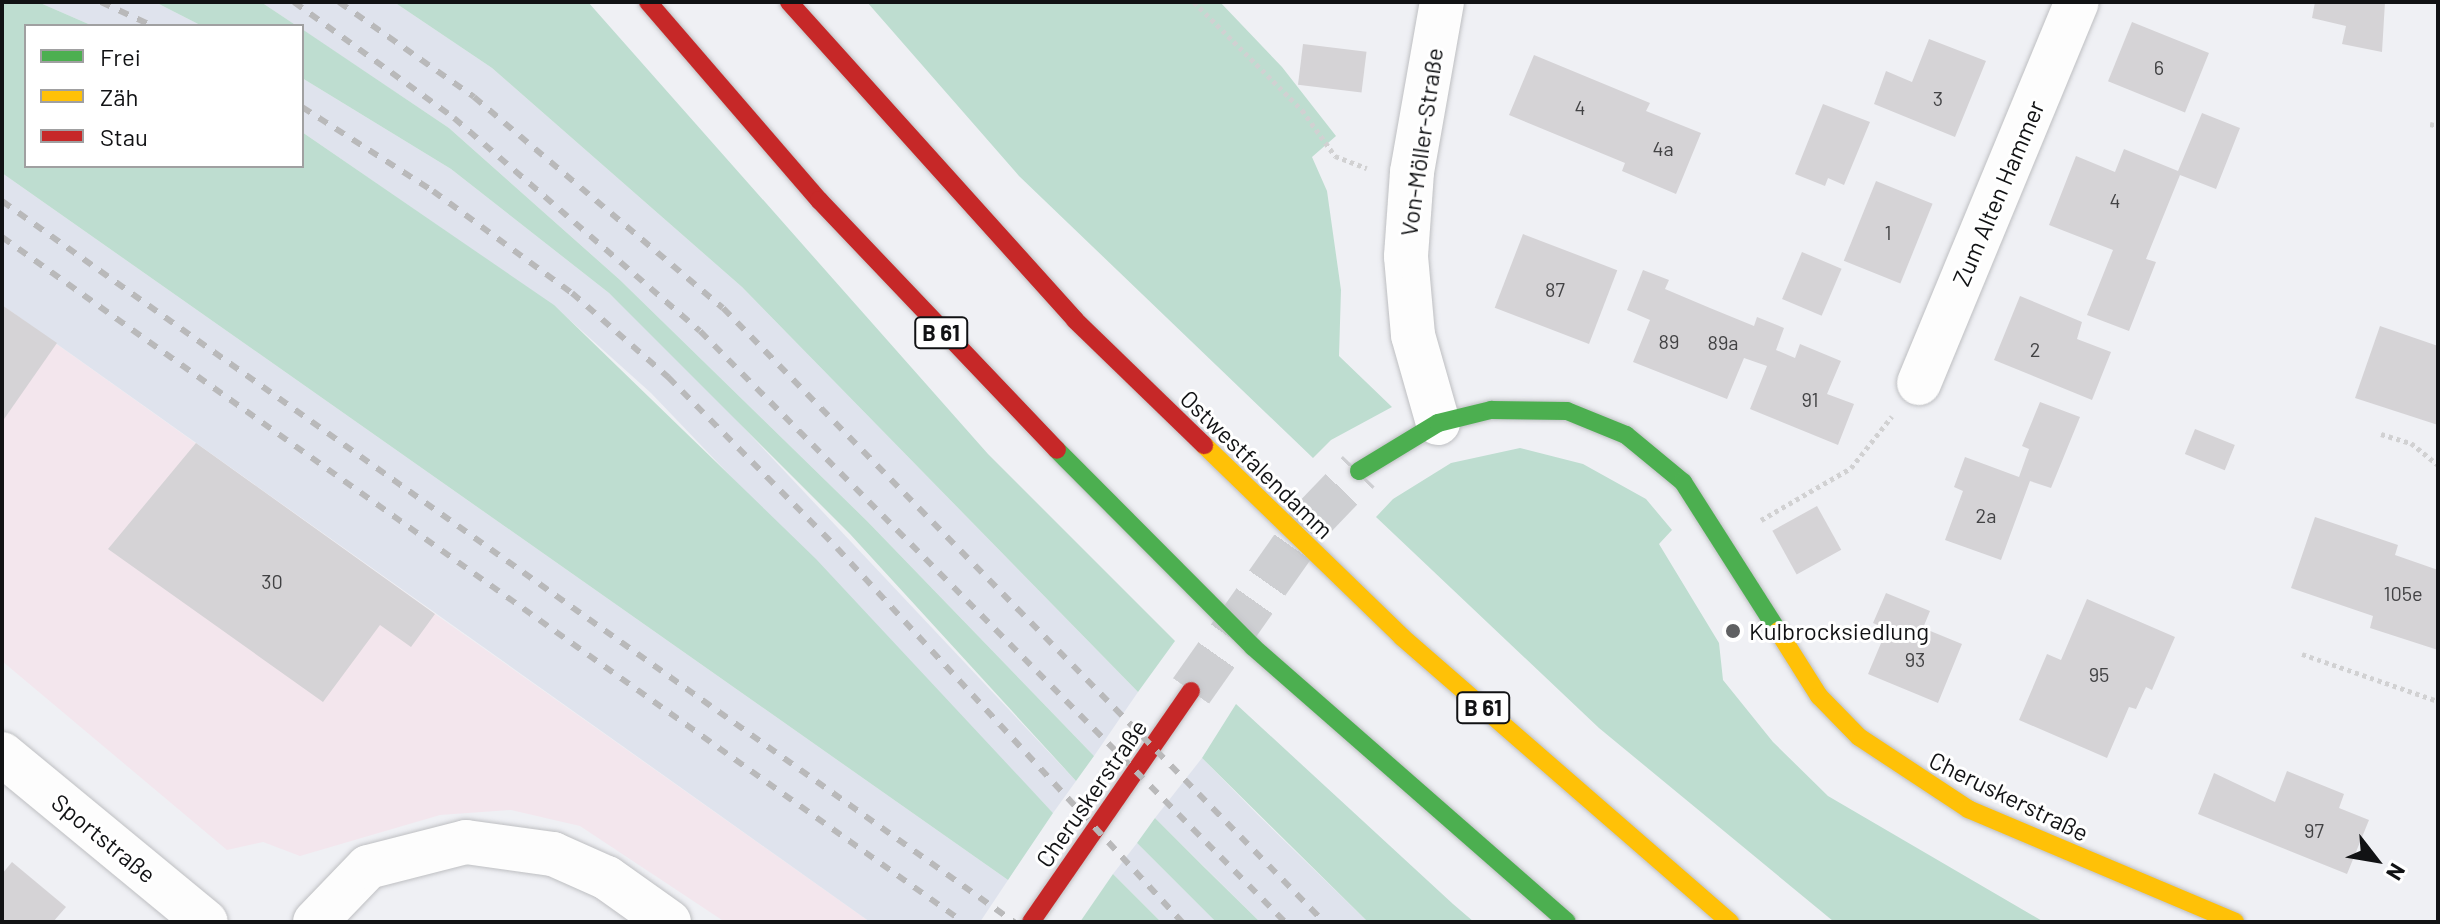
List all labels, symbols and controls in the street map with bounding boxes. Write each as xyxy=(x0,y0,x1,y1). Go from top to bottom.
legend xyxy=(24,24,304,168)
text: Frei xyxy=(100,42,141,71)
street label: Von-Möller-Straße xyxy=(1394,46,1448,238)
house number: 6 xyxy=(2154,55,2164,79)
text: Zäh xyxy=(100,82,138,111)
house number: 3 xyxy=(1933,86,1943,110)
house number: 4 xyxy=(1574,95,1586,119)
street label: Zum Alten Hammer xyxy=(1946,96,2050,290)
text: Stau xyxy=(100,122,148,151)
house number: 4a xyxy=(1652,136,1674,160)
house number: 4 xyxy=(2109,188,2121,212)
house number: 1 xyxy=(1885,220,1891,244)
house number: 87 xyxy=(1545,277,1565,301)
road number: B 61 xyxy=(913,315,969,351)
house number: 89 xyxy=(1659,329,1679,353)
house number: 89a xyxy=(1707,330,1739,354)
house number: 2 xyxy=(2030,337,2040,361)
street label: Ostwestfalendamm xyxy=(1175,384,1339,544)
house number: 91 xyxy=(1801,387,1819,411)
house number: 2a xyxy=(1976,503,1996,527)
house number: 30 xyxy=(261,569,283,593)
house number: 105e xyxy=(2383,581,2423,605)
place label: Kulbrocksiedlung xyxy=(1749,617,1929,645)
marker: Kulbrocksiedlung xyxy=(1724,622,1742,640)
house number: 93 xyxy=(1905,647,1925,671)
house number: 95 xyxy=(2089,662,2109,686)
road number: B 61 xyxy=(1455,690,1511,726)
street label: Cheruskerstraße xyxy=(1029,714,1153,872)
street label: Cheruskerstraße xyxy=(1925,745,2093,847)
street label: Sportstraße xyxy=(46,787,162,889)
house number: 97 xyxy=(2304,818,2324,842)
north arrow xyxy=(2336,820,2416,900)
text: N xyxy=(2382,859,2411,885)

